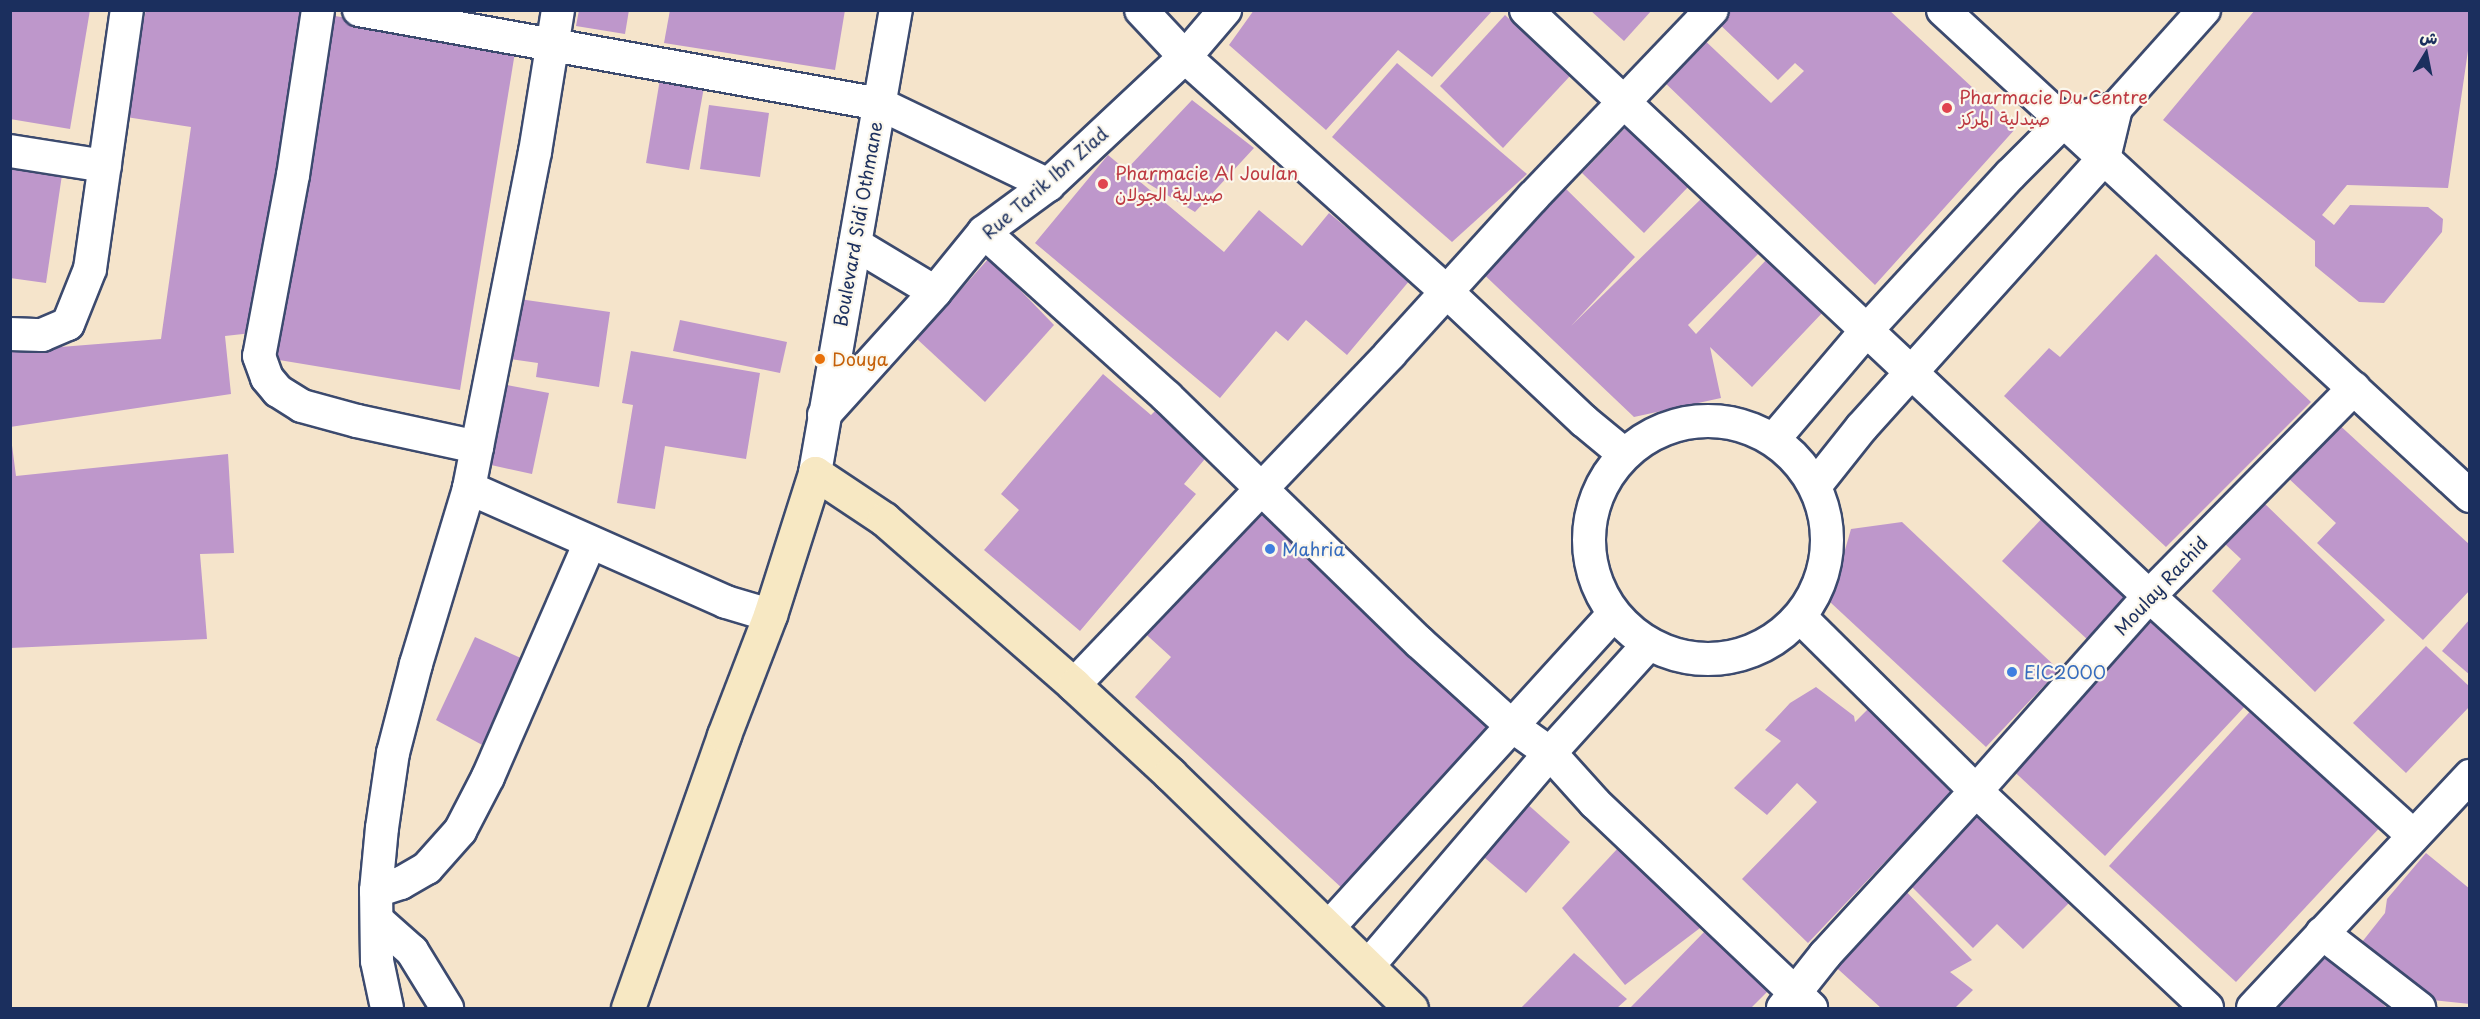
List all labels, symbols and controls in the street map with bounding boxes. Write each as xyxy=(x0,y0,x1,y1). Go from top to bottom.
text: ش xyxy=(2418,23,2440,50)
north arrow xyxy=(2396,24,2456,84)
place label: Pharmacie Du Centre صيدلية المركز xyxy=(1959,87,2149,130)
marker: Pharmacie Du Centre صيدلية المركز xyxy=(1940,101,1954,115)
street label: Boulevard Sidi Othmane xyxy=(829,119,887,329)
street label: Rue Tarik Ibn Ziad xyxy=(977,122,1113,244)
place label: Pharmacie Al Joulan صيدلية الجولان xyxy=(1115,163,1298,206)
marker: Pharmacie Al Joulan صيدلية الجولان xyxy=(1096,177,1110,191)
place label: Douya xyxy=(832,348,888,370)
marker: Douya xyxy=(813,352,827,366)
street label: Moulay Rachid xyxy=(2109,532,2213,640)
place label: Mahria xyxy=(1282,538,1345,560)
marker: Mahria xyxy=(1263,542,1277,556)
place label: EIC2000 xyxy=(2024,661,2106,683)
marker: EIC2000 xyxy=(2005,665,2019,679)

